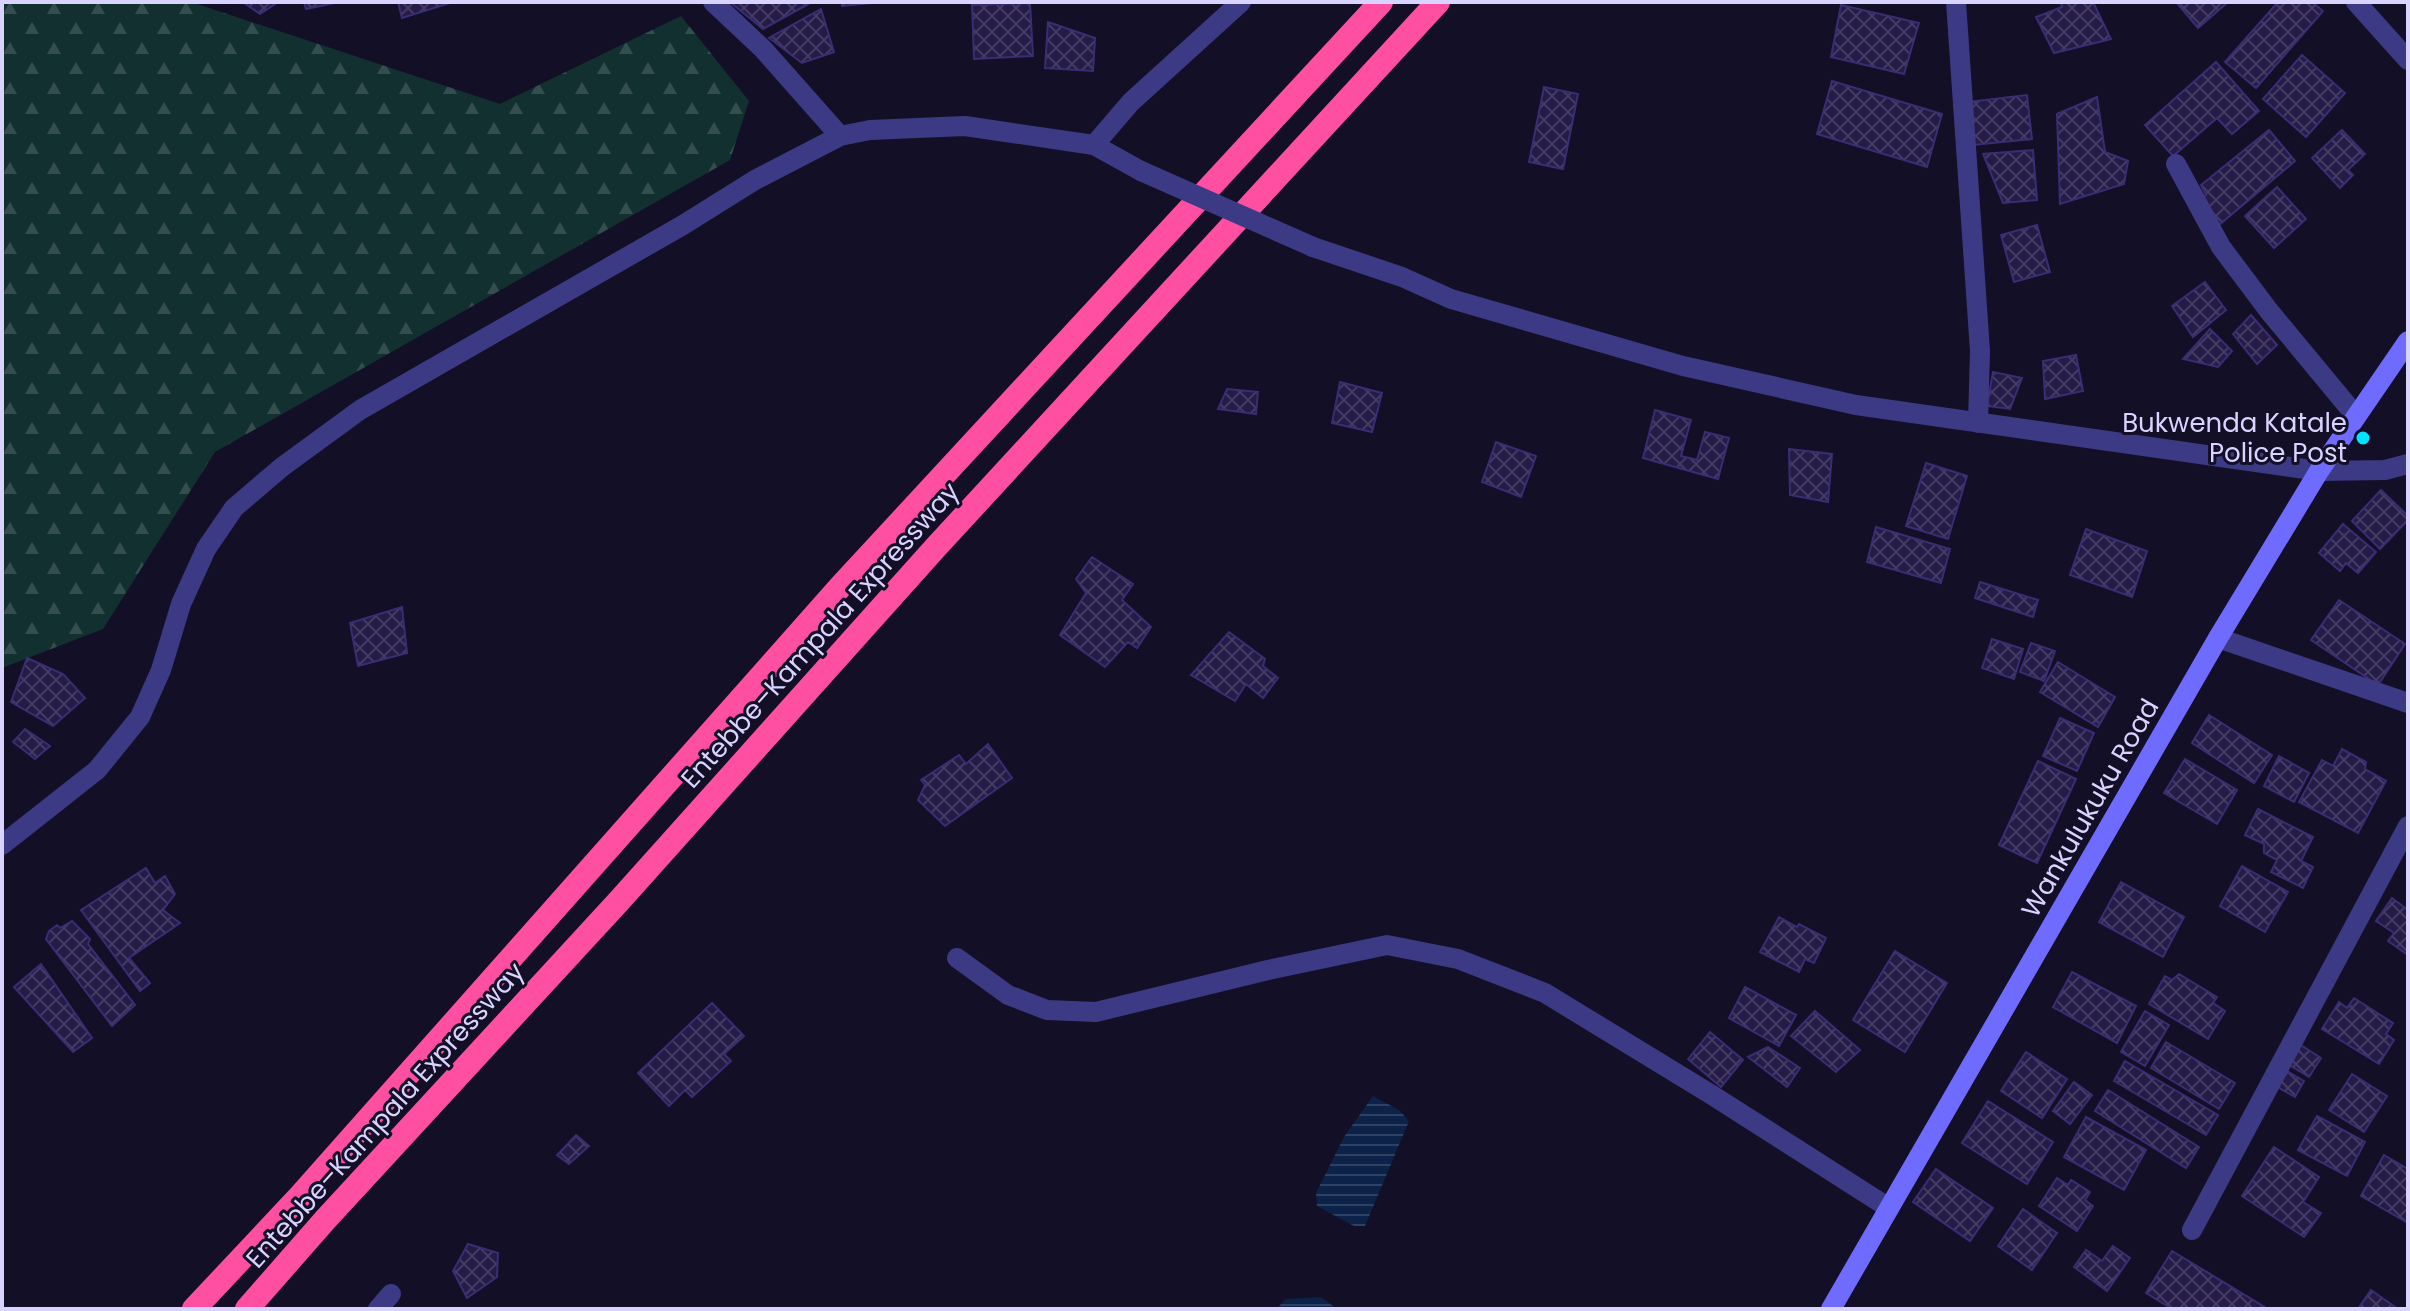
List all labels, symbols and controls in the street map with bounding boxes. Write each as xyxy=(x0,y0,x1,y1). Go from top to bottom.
place label: Bukwenda Katale Police Post xyxy=(2122,405,2347,471)
marker: Bukwenda Katale Police Post xyxy=(2354,429,2372,447)
street label: Entebbe–Kampala Expressway xyxy=(673,474,968,796)
street label: Wankulukuku Road xyxy=(2013,692,2167,924)
street label: Entebbe–Kampala Expressway xyxy=(238,954,533,1276)

